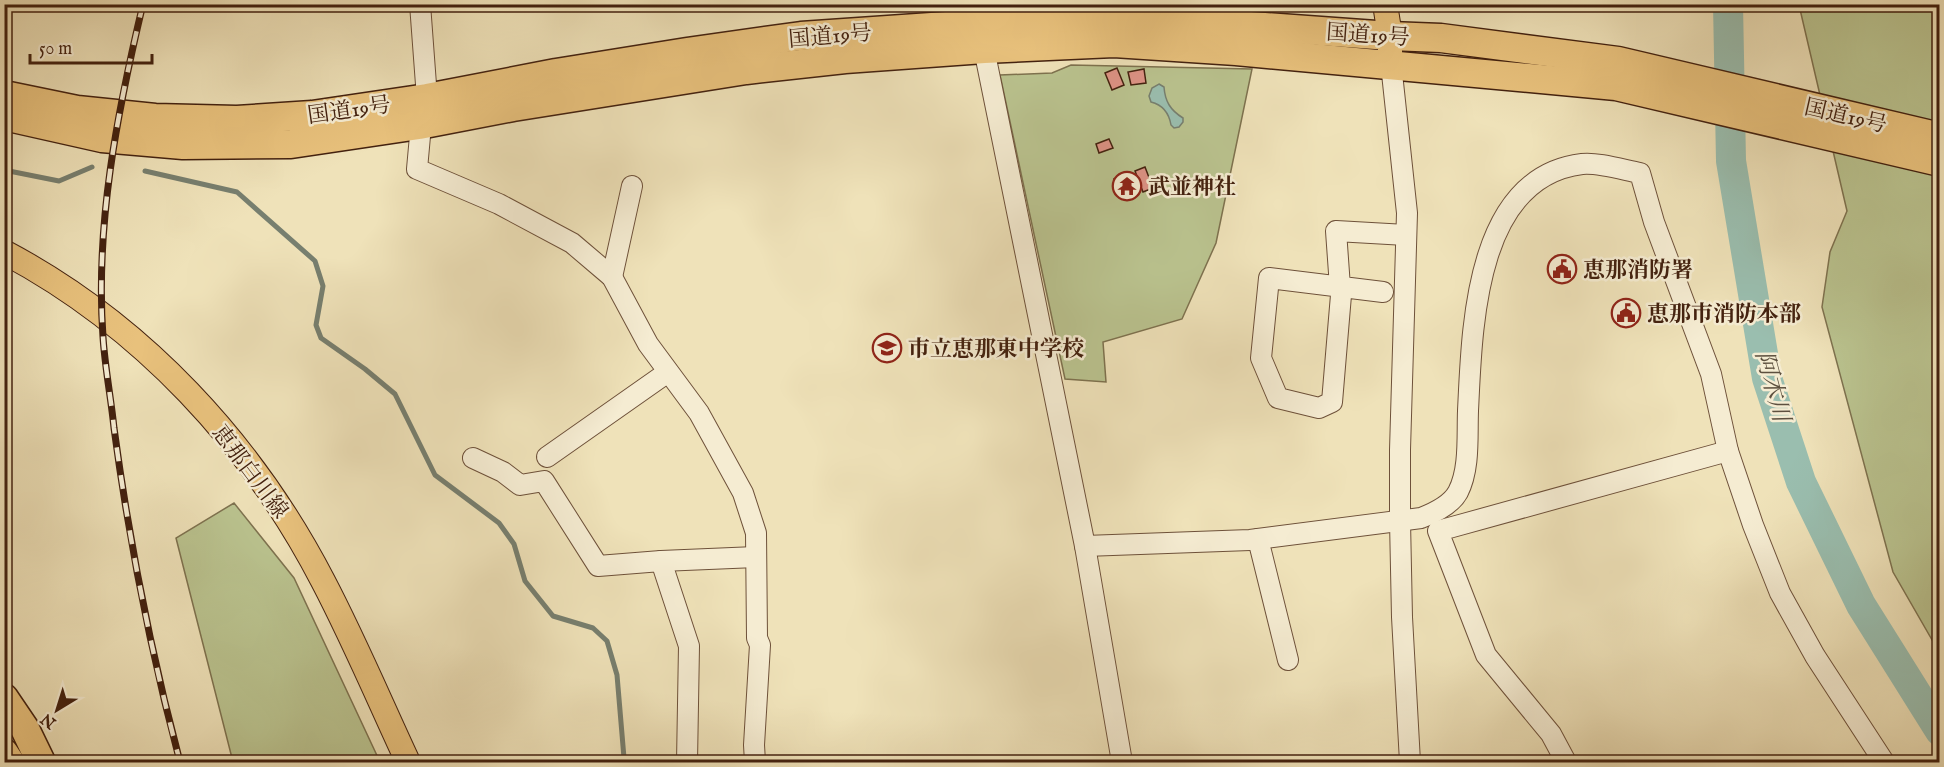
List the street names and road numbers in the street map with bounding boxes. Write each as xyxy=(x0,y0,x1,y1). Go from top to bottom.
street label: 国道19号 xyxy=(787,19,873,55)
street label: 国道19号 xyxy=(1325,19,1411,53)
street label: 国道19号 xyxy=(306,91,393,131)
street label: 国道19号 xyxy=(1802,94,1890,140)
street label: 恵那白川線 xyxy=(205,420,294,525)

